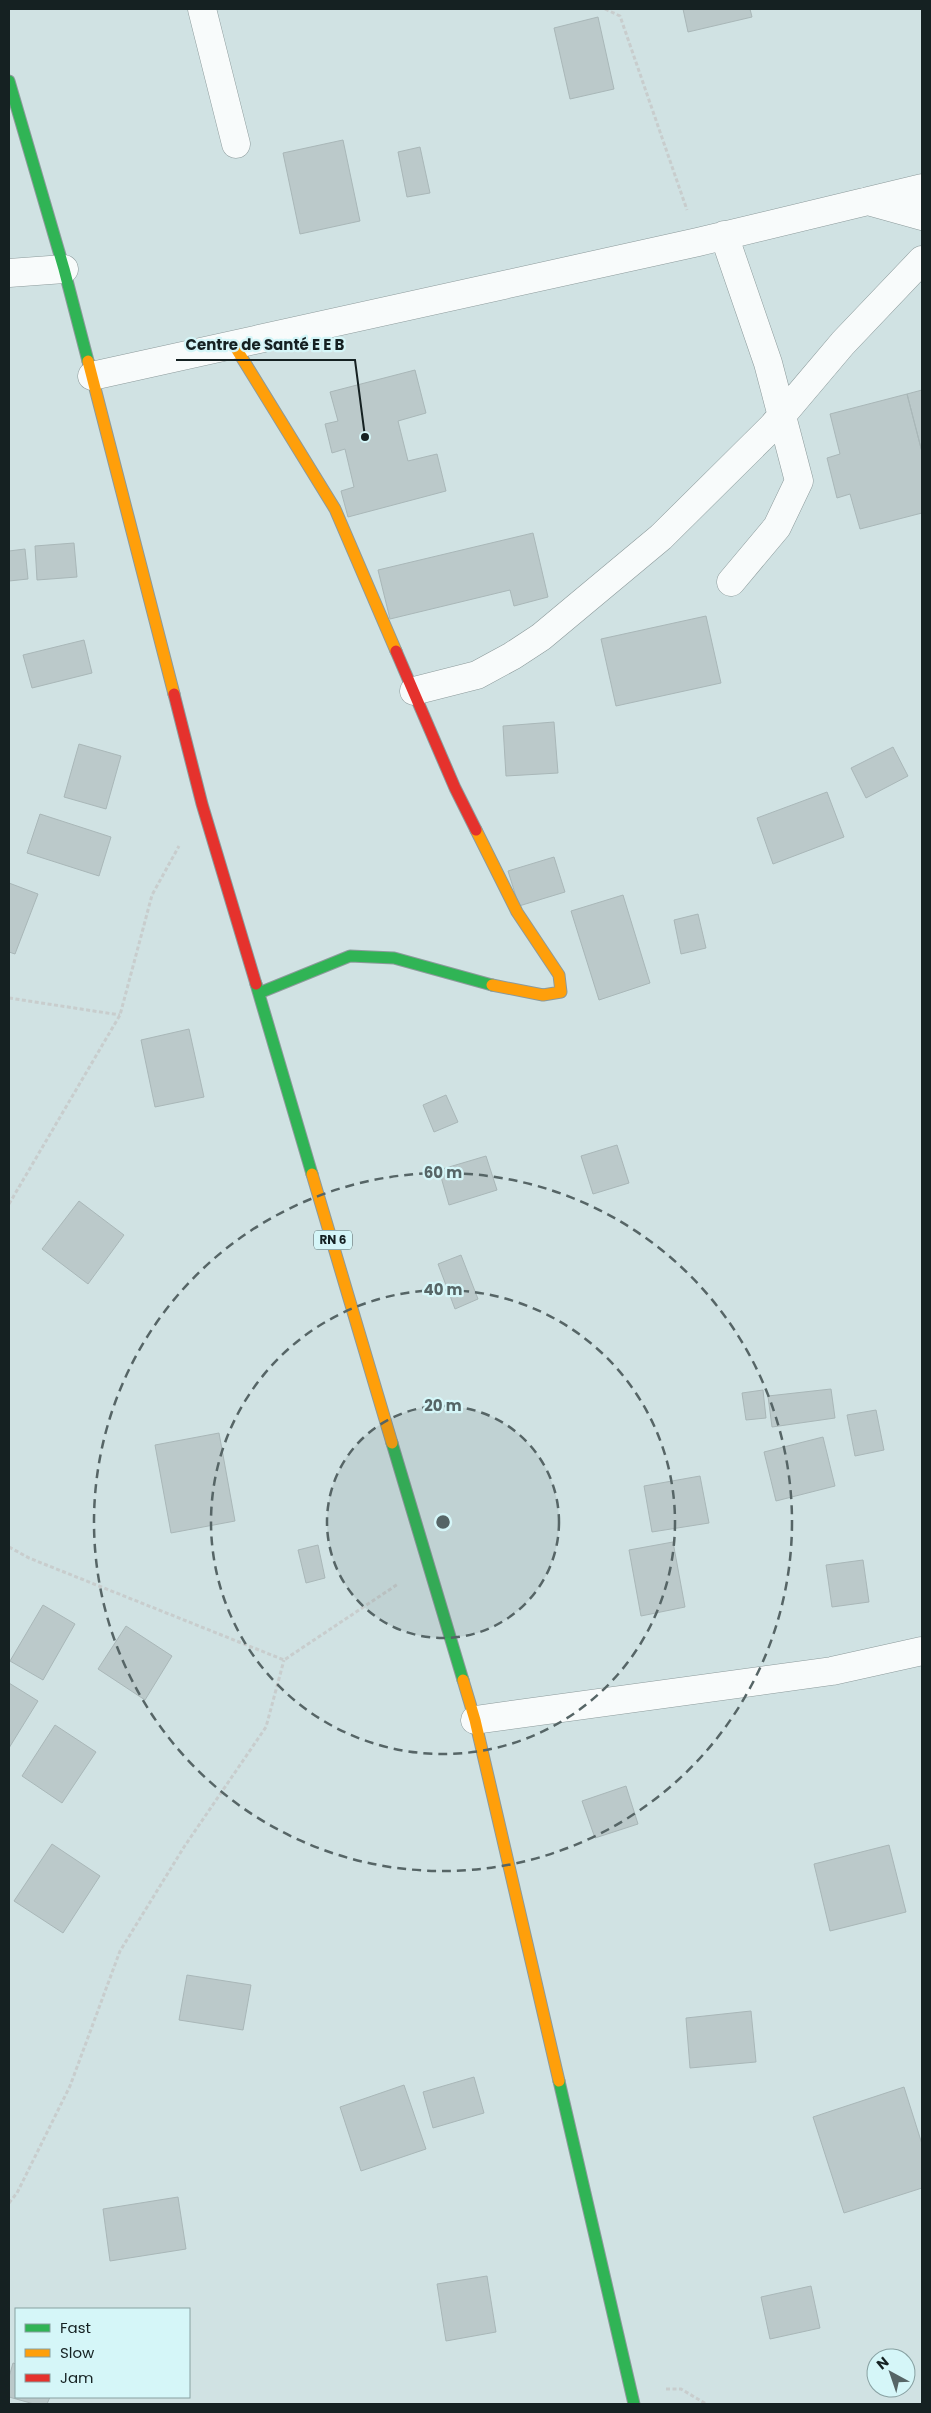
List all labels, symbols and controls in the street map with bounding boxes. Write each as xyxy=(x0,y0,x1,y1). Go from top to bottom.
callout: Centre de Santé E E B xyxy=(176,330,355,360)
text: Centre de Santé E E B xyxy=(186,334,345,355)
text: 60 m xyxy=(424,1162,462,1183)
road number: RN 6 xyxy=(314,1230,352,1250)
text: 40 m xyxy=(423,1279,463,1300)
text: 20 m xyxy=(424,1395,462,1416)
centre of rings xyxy=(434,1513,452,1531)
legend xyxy=(15,2308,190,2398)
text: Fast xyxy=(60,2317,91,2338)
text: Slow xyxy=(60,2342,95,2363)
north arrow xyxy=(866,2348,916,2398)
text: N xyxy=(872,2352,893,2374)
text: Jam xyxy=(60,2367,94,2388)

